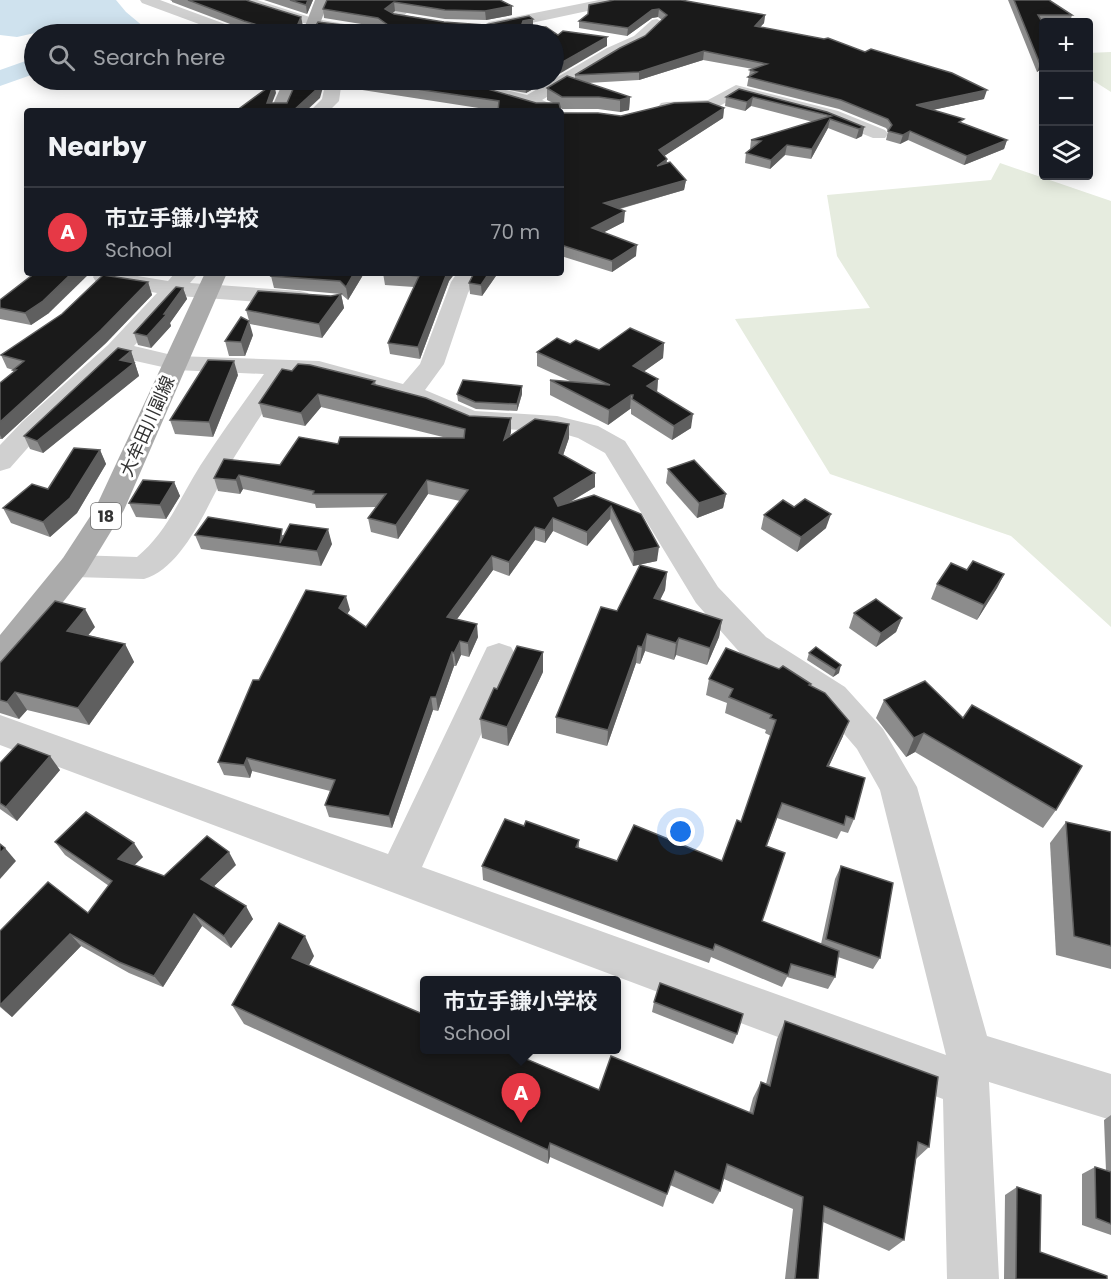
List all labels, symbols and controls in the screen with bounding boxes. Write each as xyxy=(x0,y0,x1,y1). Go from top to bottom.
map controls xyxy=(1039,18,1093,180)
button: + xyxy=(1039,18,1093,72)
search box xyxy=(24,24,564,90)
icon: search xyxy=(45,41,78,74)
text: Search here xyxy=(93,42,226,73)
button: − xyxy=(1039,72,1093,126)
button: layers xyxy=(1039,126,1093,180)
text: Nearby xyxy=(48,129,146,165)
text: 市立手鎌小学校 xyxy=(105,203,259,234)
text: A xyxy=(60,218,75,246)
text: 70 m xyxy=(491,218,540,246)
text: School xyxy=(105,236,172,264)
street label: 大牟田川副線 xyxy=(114,372,180,480)
road number: 18 xyxy=(91,503,121,529)
your location xyxy=(666,817,695,846)
popup xyxy=(420,976,621,1054)
text: 市立手鎌小学校 xyxy=(443,986,598,1017)
text: School xyxy=(443,1019,511,1047)
pin: A xyxy=(502,1074,540,1123)

